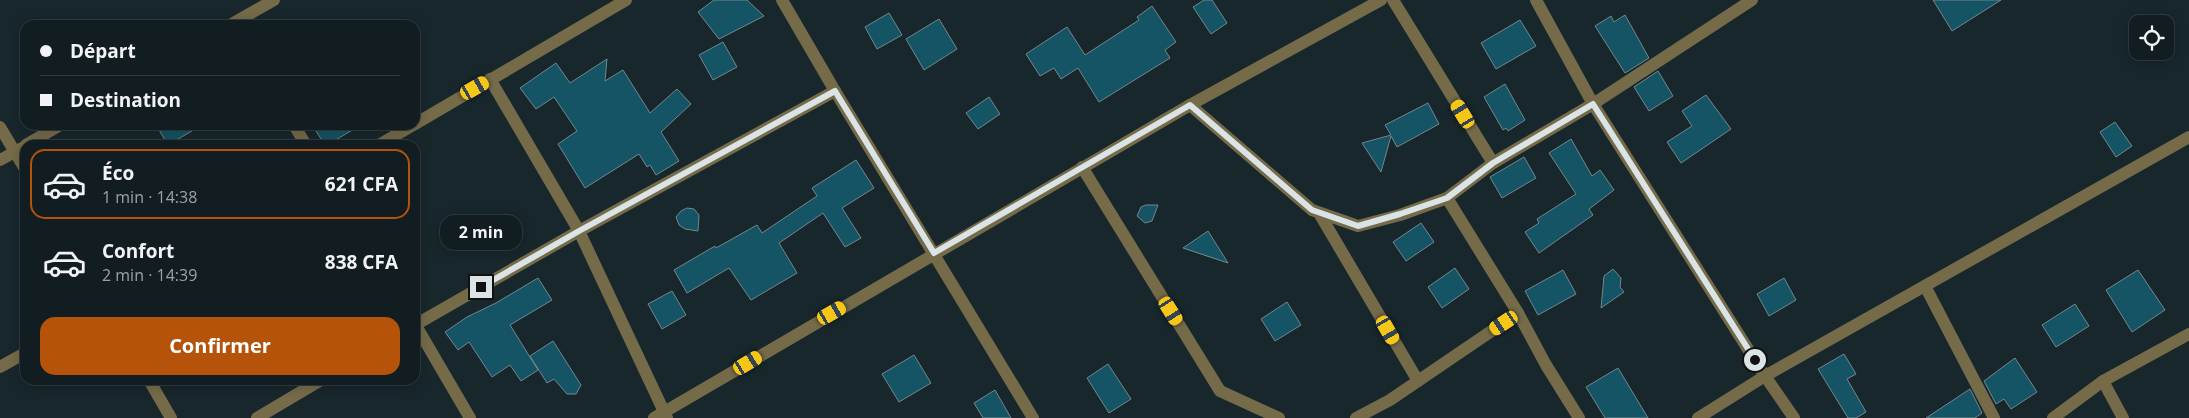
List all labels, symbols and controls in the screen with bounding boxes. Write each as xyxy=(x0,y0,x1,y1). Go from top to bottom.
map controls xyxy=(2129,15,2174,60)
button: locate xyxy=(2129,15,2174,60)
text: Départ xyxy=(70,38,136,64)
car xyxy=(458,74,491,102)
text: Destination xyxy=(70,87,181,113)
car xyxy=(1448,97,1477,131)
text: Éco xyxy=(102,160,134,186)
icon: car xyxy=(42,162,87,207)
text: 621 CFA xyxy=(325,171,398,197)
text: 1 min · 14:38 xyxy=(102,186,197,208)
callout: 2 min xyxy=(440,214,522,250)
text: 2 min xyxy=(459,221,503,243)
text: Confort xyxy=(102,238,174,264)
icon: car xyxy=(42,240,87,285)
text: 838 CFA xyxy=(325,249,398,275)
text: 2 min · 14:39 xyxy=(102,264,197,286)
route end xyxy=(470,276,492,298)
car xyxy=(1156,294,1185,328)
car xyxy=(815,299,848,327)
car xyxy=(1487,308,1520,338)
car xyxy=(1374,313,1401,347)
button: Confirmer xyxy=(40,317,400,375)
car xyxy=(731,349,764,377)
route start xyxy=(1744,349,1766,371)

